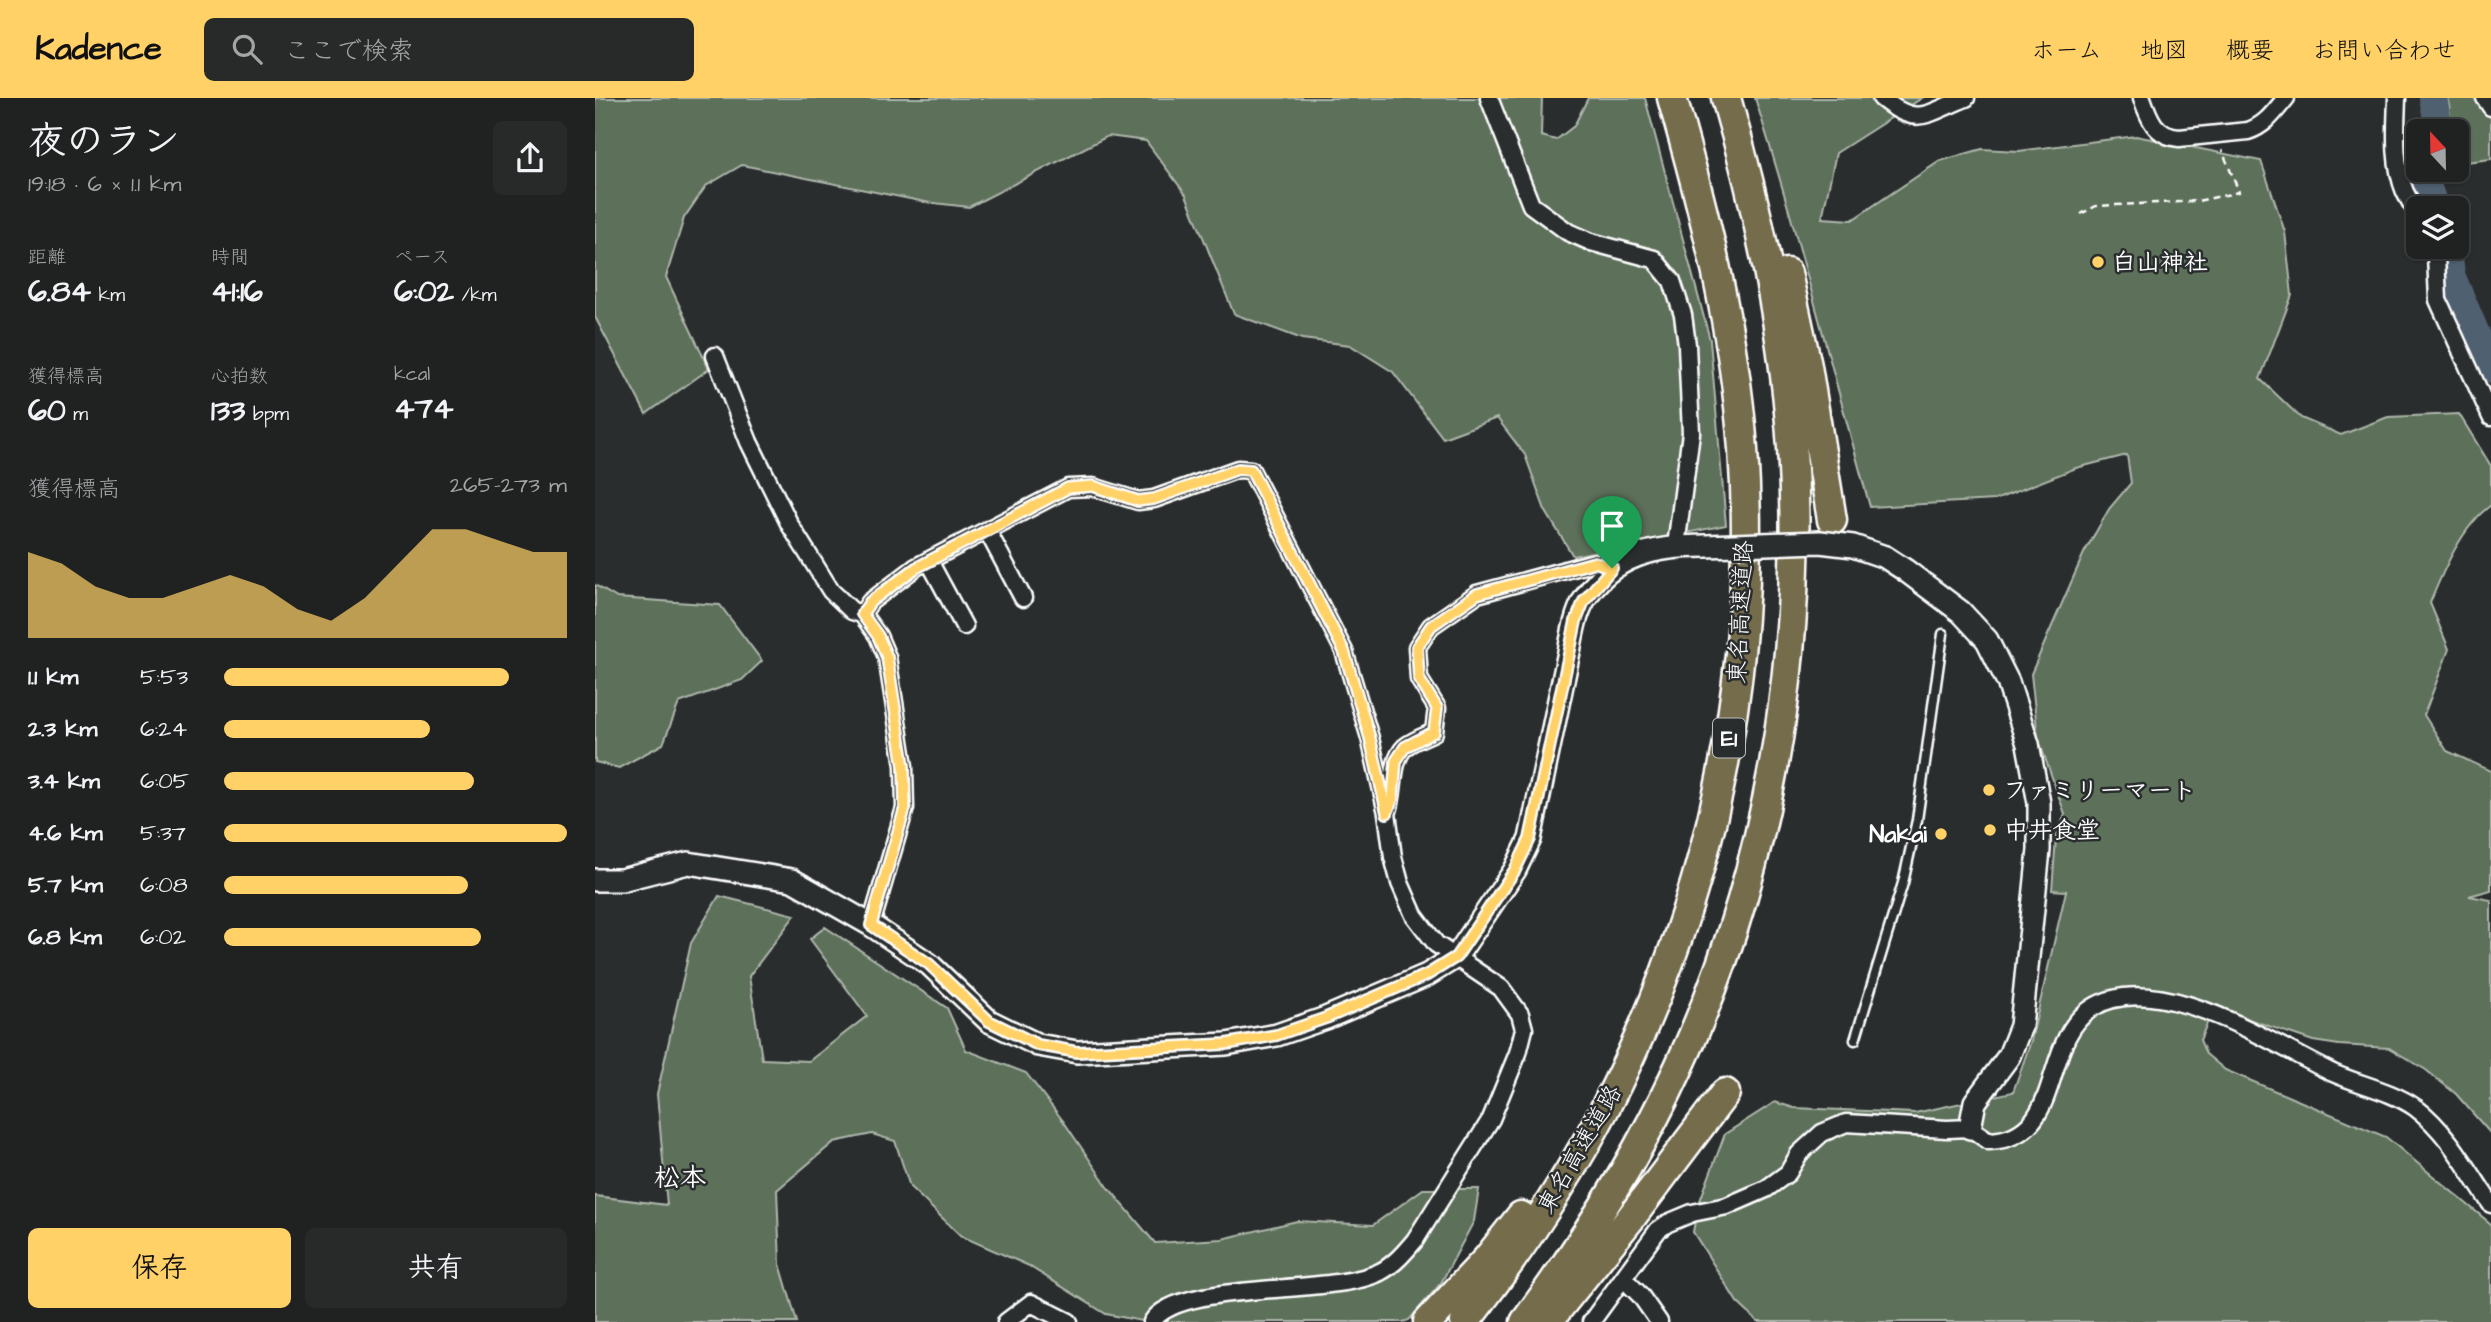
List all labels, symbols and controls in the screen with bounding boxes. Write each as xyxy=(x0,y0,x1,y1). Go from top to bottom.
search box xyxy=(204,18,694,81)
text: Kadence xyxy=(35,26,162,72)
icon: search xyxy=(228,30,266,68)
text: ここで検索 xyxy=(284,33,414,69)
text: ホーム xyxy=(2031,34,2102,68)
text: 地図 xyxy=(2140,34,2188,68)
text: 概要 xyxy=(2226,34,2274,68)
text: お問い合わせ xyxy=(2312,34,2456,68)
text: 夜のラン xyxy=(28,116,180,168)
north arrow xyxy=(2406,119,2469,182)
map controls xyxy=(2406,119,2469,259)
button: share xyxy=(493,121,567,195)
text: 19:18 · 6 × 1.1 km xyxy=(28,168,181,200)
button: layers xyxy=(2406,196,2469,259)
text: 距離 xyxy=(28,244,66,271)
text: 時間 xyxy=(211,244,249,271)
text: ペース xyxy=(394,244,450,271)
place label: 白山神社 xyxy=(2112,246,2208,280)
marker: 白山神社 xyxy=(2090,254,2106,270)
text: 6.84 xyxy=(28,271,91,313)
text: 41:16 xyxy=(211,271,263,313)
text: 6:02 xyxy=(394,271,454,313)
text: km xyxy=(91,282,125,309)
text: /km xyxy=(454,282,497,309)
text: kcal xyxy=(394,361,430,388)
text: 獲得標高 xyxy=(28,363,104,390)
text: 心拍数 xyxy=(211,363,268,390)
text: 474 xyxy=(394,388,453,430)
text: 60 xyxy=(28,390,66,432)
text: 133 xyxy=(211,390,245,432)
text: m xyxy=(66,401,88,428)
text: bpm xyxy=(245,401,289,428)
text: 265–273 m xyxy=(450,469,567,501)
text: 獲得標高 xyxy=(28,473,120,505)
pin xyxy=(1582,496,1642,568)
icon: arrive xyxy=(1593,507,1631,545)
street label: 東名高速道路 xyxy=(1720,539,1762,685)
text: 1.1 km xyxy=(28,661,78,693)
text: 5:53 xyxy=(140,661,188,693)
text: 2.3 km xyxy=(28,713,97,745)
text: 6:24 xyxy=(140,713,187,745)
road number: E1 xyxy=(1713,718,1745,758)
text: 3.4 km xyxy=(28,765,100,797)
text: 6:05 xyxy=(140,765,189,797)
place label: ファミリーマート xyxy=(2003,774,2196,808)
marker: ファミリーマート xyxy=(1981,782,1997,798)
place label: 中井食堂 xyxy=(2004,814,2100,848)
text: 4.6 km xyxy=(28,817,103,849)
text: 5:37 xyxy=(140,817,186,849)
place label: Nakai xyxy=(1869,818,1927,852)
marker: 中井食堂 xyxy=(1982,822,1998,838)
marker: Nakai xyxy=(1933,826,1949,842)
text: 5.7 km xyxy=(28,869,103,901)
text: 6:08 xyxy=(140,869,188,901)
text: 6.8 km xyxy=(28,921,102,953)
text: 6:02 xyxy=(140,921,186,953)
street label: 東名高速道路 xyxy=(1529,1079,1631,1220)
district label: 松本 xyxy=(654,1160,706,1196)
button: 保存 xyxy=(28,1228,291,1308)
button: 共有 xyxy=(305,1228,567,1308)

